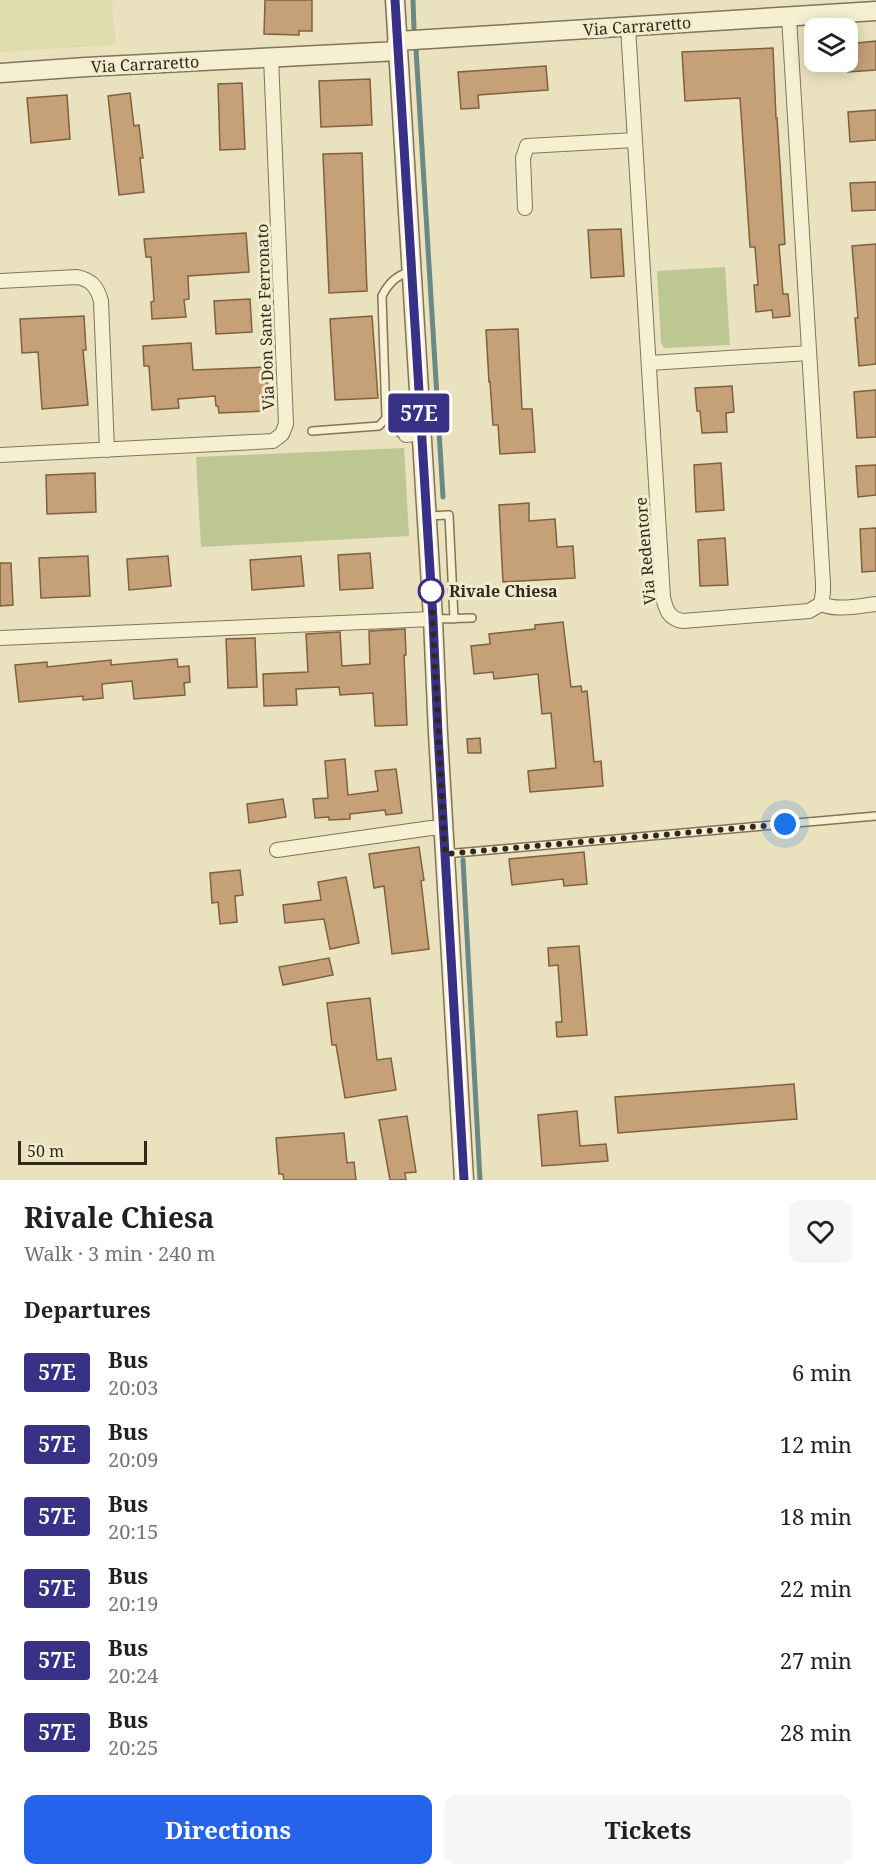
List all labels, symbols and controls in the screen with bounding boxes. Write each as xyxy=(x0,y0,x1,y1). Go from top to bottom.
street label: Via Carraretto xyxy=(582,11,692,41)
map controls xyxy=(804,18,858,72)
button: layers xyxy=(804,18,858,72)
street label: Via Carraretto xyxy=(90,50,200,78)
street label: Via Don Sante Ferronato xyxy=(251,223,279,411)
line badge: 57E xyxy=(384,394,454,432)
text: 57E xyxy=(400,399,438,427)
street label: Via Redentore xyxy=(629,496,661,606)
marker: Rivale Chiesa xyxy=(418,578,444,604)
place label: Rivale Chiesa xyxy=(449,580,558,602)
your location xyxy=(770,809,800,839)
scale bar xyxy=(18,1138,147,1166)
text: 50 m xyxy=(27,1140,64,1162)
text: Rivale Chiesa xyxy=(24,1198,214,1236)
button: heart xyxy=(789,1200,852,1263)
text: Walk · 3 min · 240 m xyxy=(24,1240,216,1267)
text: Departures xyxy=(24,1294,151,1324)
text: Bus xyxy=(108,1344,148,1374)
text: 6 min xyxy=(792,1357,852,1387)
text: 57E xyxy=(38,1358,76,1386)
text: 20:03 xyxy=(108,1374,158,1401)
text: Bus xyxy=(108,1416,148,1446)
text: 12 min xyxy=(780,1429,852,1459)
text: 57E xyxy=(38,1430,76,1458)
text: 20:09 xyxy=(108,1446,158,1473)
text: Bus xyxy=(108,1488,148,1518)
text: 18 min xyxy=(780,1501,852,1531)
text: 57E xyxy=(38,1502,76,1530)
text: 20:15 xyxy=(108,1518,158,1545)
text: Bus xyxy=(108,1560,148,1590)
text: 22 min xyxy=(780,1573,852,1603)
text: 57E xyxy=(38,1574,76,1602)
text: 20:19 xyxy=(108,1590,158,1617)
text: Bus xyxy=(108,1632,148,1662)
text: 27 min xyxy=(780,1645,852,1675)
text: 57E xyxy=(38,1646,76,1674)
text: 20:24 xyxy=(108,1662,158,1689)
text: Bus xyxy=(108,1704,148,1734)
text: 28 min xyxy=(780,1717,852,1747)
text: 57E xyxy=(38,1718,76,1746)
text: 20:25 xyxy=(108,1734,158,1761)
button: Directions xyxy=(24,1795,432,1864)
button: Tickets xyxy=(444,1795,852,1864)

